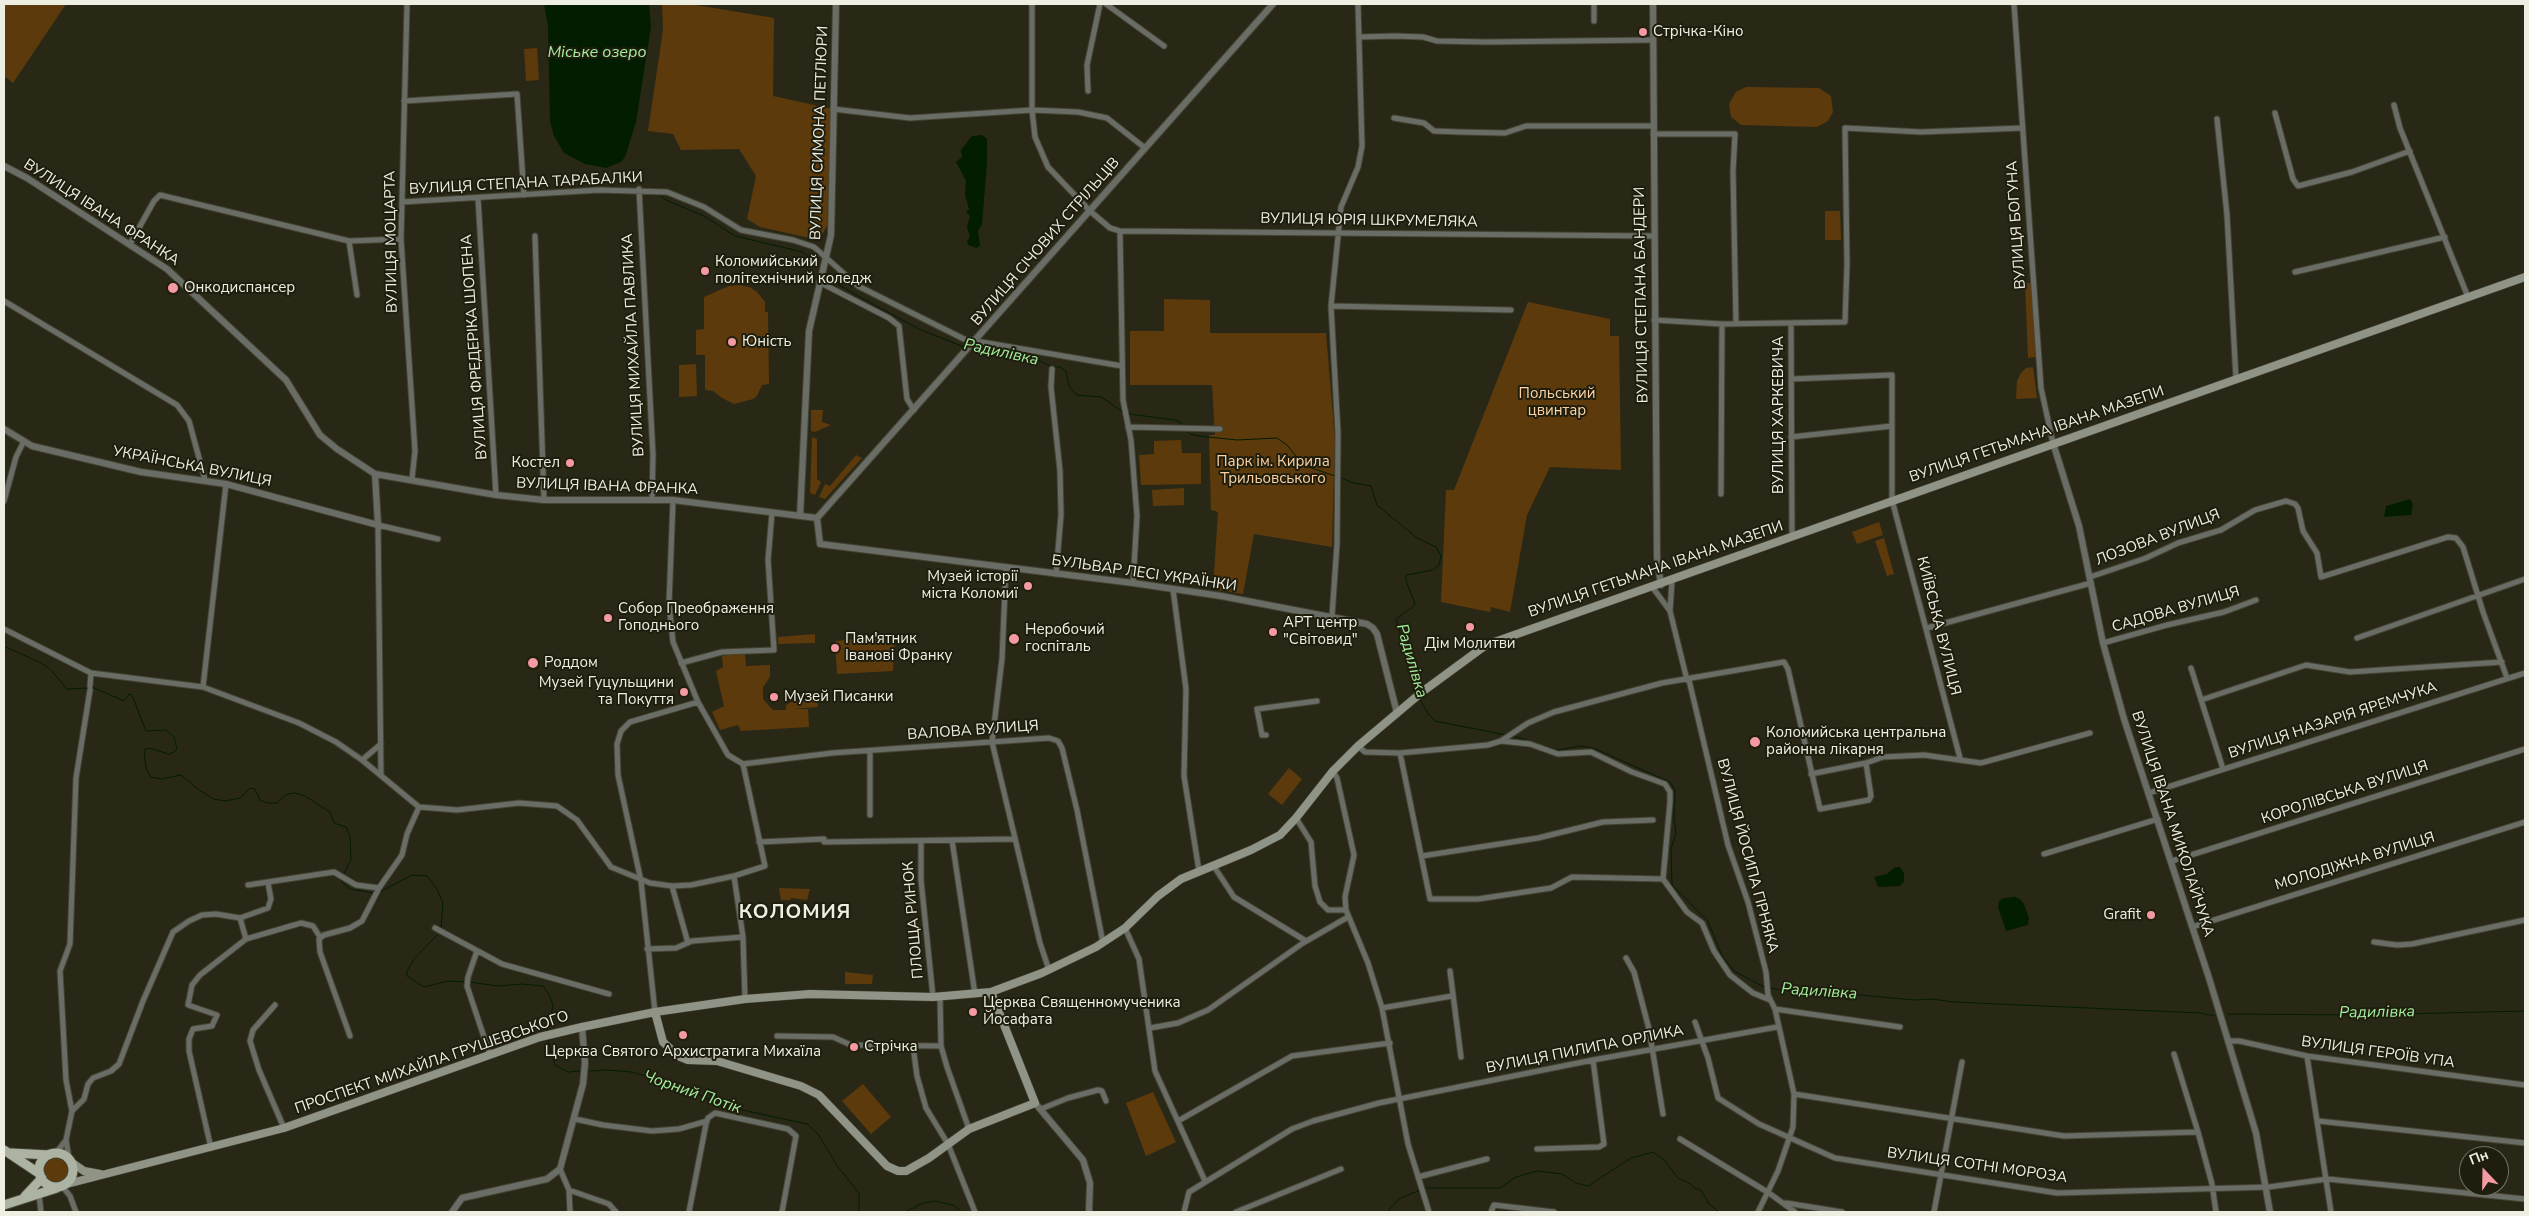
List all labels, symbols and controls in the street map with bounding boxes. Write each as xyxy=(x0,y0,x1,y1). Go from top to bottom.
place label: Стрічка-Кіно xyxy=(1653,23,1743,41)
street label: ВУЛИЦЯ СИМОНА ПЕТЛЮРИ xyxy=(807,26,833,240)
marker: Стрічка-Кіно xyxy=(1637,26,1649,38)
water label: Міське озеро xyxy=(547,43,647,63)
street label: ВУЛИЦЯ СІЧОВИХ СТРІЛЬЦІВ xyxy=(968,154,1124,330)
street label: ВУЛИЦЯ ІВАНА ФРАНКА xyxy=(20,156,182,270)
street label: ВУЛИЦЯ БОГУНА xyxy=(2004,160,2030,290)
street label: ВУЛИЦЯ СТЕПАНА ТАРАБАЛКИ xyxy=(409,169,643,199)
street label: ВУЛИЦЯ МОЦАРТА xyxy=(382,171,402,313)
street label: ВУЛИЦЯ СТЕПАНА БАНДЕРИ xyxy=(1631,186,1653,404)
street label: ВУЛИЦЯ ЮРІЯ ШКРУМЕЛЯКА xyxy=(1260,210,1478,232)
street label: ВУЛИЦЯ МИХАЙЛА ПАВЛИКА xyxy=(619,233,649,457)
street label: ВУЛИЦЯ ФРЕДЕРІКА ШОПЕНА xyxy=(458,234,492,460)
place label: Коломийський політехнічний коледж xyxy=(715,253,871,288)
marker: Коломийський політехнічний коледж xyxy=(699,265,711,277)
place label: Онкодиспансер xyxy=(184,279,295,297)
marker: Онкодиспансер xyxy=(166,281,180,295)
place label: Юність xyxy=(742,333,791,351)
marker: Юність xyxy=(726,336,738,348)
water label: Радилівка xyxy=(962,336,1040,370)
street label: ВУЛИЦЯ ХАРКЕВИЧА xyxy=(1770,336,1788,494)
street label: ВУЛИЦЯ ГЕТЬМАНА ІВАНА МАЗЕПИ xyxy=(1907,383,2167,487)
park label: Польський цвинтар xyxy=(1519,385,1595,420)
street label: УКРАЇНСЬКА ВУЛИЦЯ xyxy=(111,443,273,491)
park label: Парк ім. Кирила Трильовського xyxy=(1216,453,1330,488)
place label: Костел xyxy=(512,454,560,472)
marker: Костел xyxy=(564,457,576,469)
street label: ВУЛИЦЯ ІВАНА ФРАНКА xyxy=(516,475,698,499)
street label: ЛОЗОВА ВУЛИЦЯ xyxy=(2093,506,2223,570)
street label: ВУЛИЦЯ ГЕТЬМАНА ІВАНА МАЗЕПИ xyxy=(1526,518,1786,622)
street label: БУЛЬВАР ЛЕСІ УКРАЇНКИ xyxy=(1050,552,1238,596)
street label: КИЇВСЬКА ВУЛИЦЯ xyxy=(1912,555,1964,697)
place label: Музей історії міста Коломиї xyxy=(922,568,1018,603)
marker: Музей історії міста Коломиї xyxy=(1022,580,1034,592)
street label: САДОВА ВУЛИЦЯ xyxy=(2110,583,2242,637)
place label: Собор Преображення Гоподнього xyxy=(618,600,774,635)
marker: Собор Преображення Гоподнього xyxy=(602,612,614,624)
place label: АРТ центр "Світовид" xyxy=(1283,614,1358,649)
place label: Неробочий госпіталь xyxy=(1025,621,1105,656)
marker: Дім Молитви xyxy=(1464,621,1476,633)
water label: Радилівка xyxy=(1391,622,1431,700)
marker: АРТ центр "Світовид" xyxy=(1267,626,1279,638)
place label: Пам'ятник Іванові Франку xyxy=(845,630,952,665)
marker: Неробочий госпіталь xyxy=(1007,632,1021,646)
place label: Дім Молитви xyxy=(1424,635,1516,653)
marker: Пам'ятник Іванові Франку xyxy=(829,642,841,654)
place label: Роддом xyxy=(544,654,598,672)
marker: Роддом xyxy=(526,656,540,670)
place label: Музей Гуцульщини та Покуття xyxy=(539,674,674,709)
street label: ВУЛИЦЯ НАЗАРІЯ ЯРЕМЧУКА xyxy=(2226,679,2440,763)
marker: Музей Гуцульщини та Покуття xyxy=(678,686,690,698)
place label: Музей Писанки xyxy=(784,688,894,706)
marker: Музей Писанки xyxy=(768,691,780,703)
street label: ВУЛИЦЯ ІВАНА МИКОЛАЙЧУКА xyxy=(2127,709,2217,939)
street label: ВАЛОВА ВУЛИЦЯ xyxy=(907,717,1039,745)
place label: Коломийська центральна районна лікарня xyxy=(1766,724,1946,759)
marker: Коломийська центральна районна лікарня xyxy=(1748,735,1762,749)
street label: ВУЛИЦЯ ЙОСИПА ГІРНЯКА xyxy=(1712,757,1782,955)
street label: КОРОЛІВСЬКА ВУЛИЦЯ xyxy=(2259,757,2431,829)
street label: МОЛОДІЖНА ВУЛИЦЯ xyxy=(2273,829,2437,895)
street label: ПЛОЩА РИНОК xyxy=(900,860,928,980)
district label: КОЛОМИЯ xyxy=(738,901,852,925)
place label: Grafit xyxy=(2103,906,2141,924)
marker: Grafit xyxy=(2145,909,2157,921)
water label: Радилівка xyxy=(1780,980,1858,1004)
place label: Церква Священномученика Йосафата xyxy=(983,994,1181,1029)
water label: Радилівка xyxy=(2339,1003,2415,1023)
marker: Церква Священномученика Йосафата xyxy=(967,1006,979,1018)
street label: ПРОСПЕКТ МИХАЙЛА ГРУШЕВСЬКОГО xyxy=(293,1007,571,1119)
street label: ВУЛИЦЯ ПИЛИПА ОРЛИКА xyxy=(1485,1022,1685,1078)
marker: Церква Святого Архистратига Михаїла xyxy=(677,1029,689,1041)
street label: ВУЛИЦЯ ГЕРОЇВ УПА xyxy=(2300,1033,2456,1073)
place label: Стрічка xyxy=(864,1038,918,1056)
marker: Стрічка xyxy=(848,1041,860,1053)
place label: Церква Святого Архистратига Михаїла xyxy=(545,1043,821,1061)
water label: Чорний Потік xyxy=(641,1067,743,1119)
street label: ВУЛИЦЯ СОТНІ МОРОЗА xyxy=(1886,1144,2068,1188)
text: Пн xyxy=(2466,1145,2491,1170)
north arrow xyxy=(2459,1146,2509,1196)

